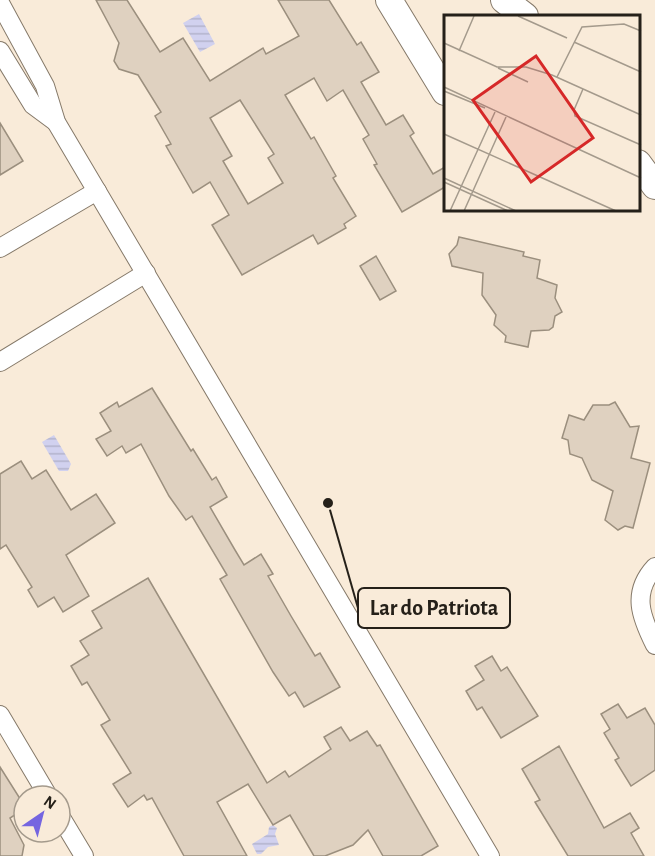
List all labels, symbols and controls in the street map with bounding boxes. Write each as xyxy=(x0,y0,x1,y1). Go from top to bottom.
inset map xyxy=(444,15,640,212)
callout: Lar do Patriota xyxy=(358,588,510,628)
text: Lar do Patriota xyxy=(370,597,499,619)
north arrow xyxy=(12,784,72,844)
text: N xyxy=(41,793,59,812)

